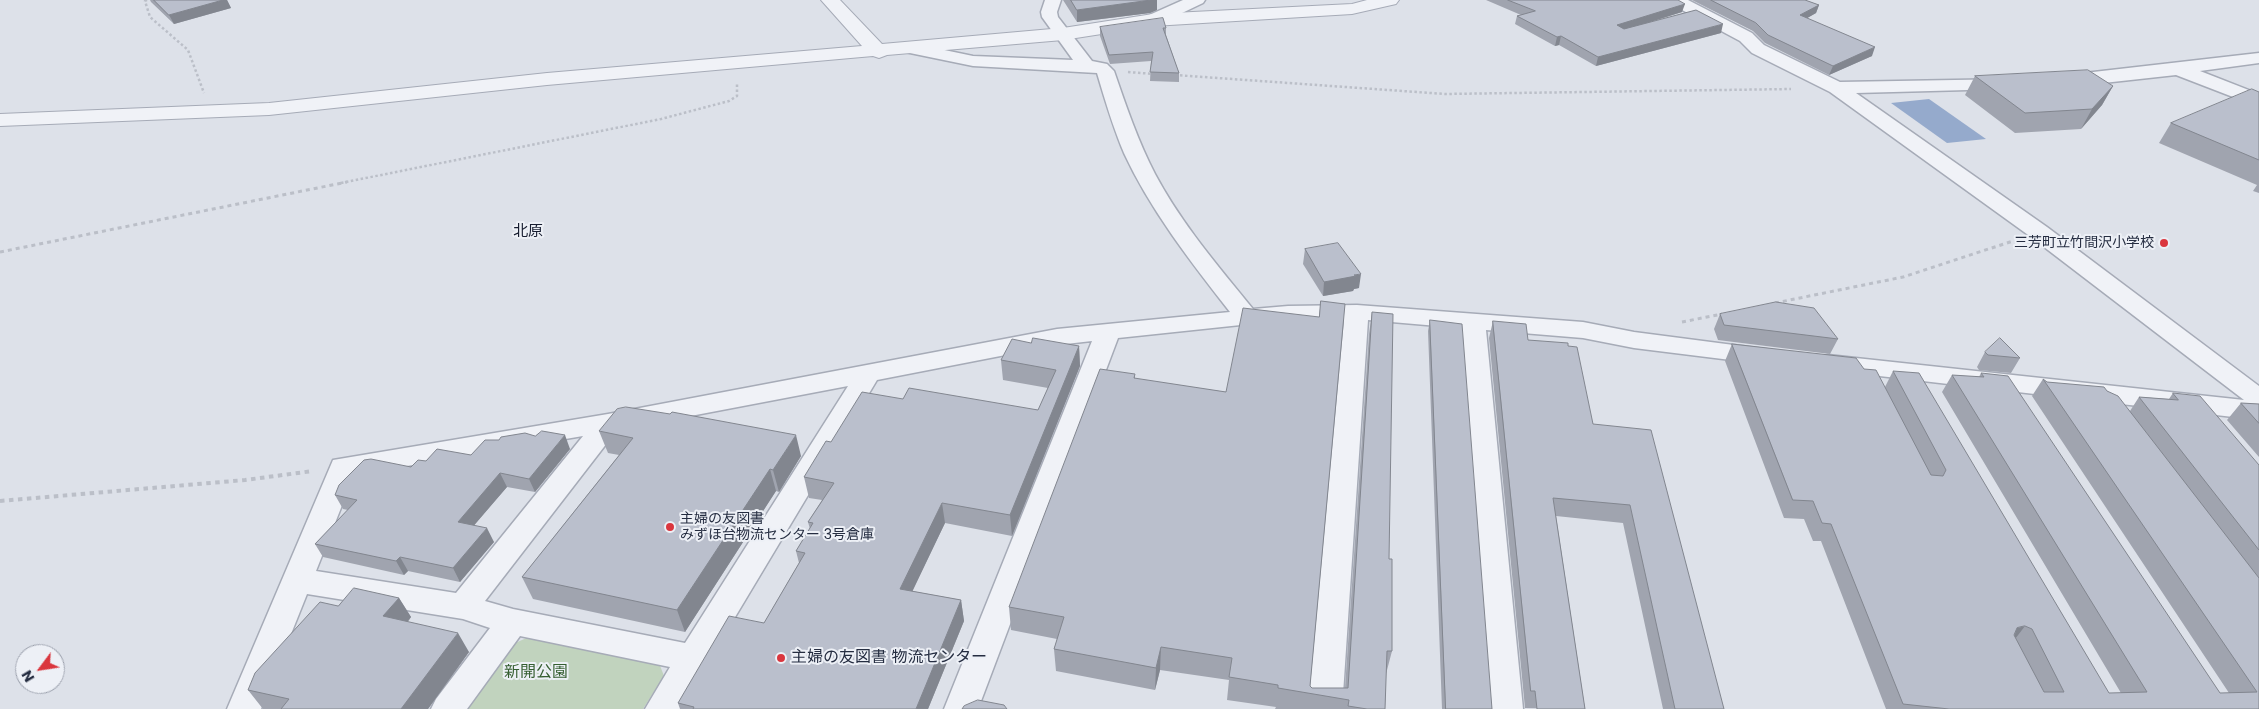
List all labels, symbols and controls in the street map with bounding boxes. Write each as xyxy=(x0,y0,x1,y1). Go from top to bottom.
district label: 北原 xyxy=(513,223,543,241)
place label: 三芳町立竹間沢小学校 xyxy=(2014,235,2154,251)
marker: 三芳町立竹間沢小学校 xyxy=(2158,237,2170,249)
place label: 主婦の友図書 みずほ台物流センター 3号倉庫 xyxy=(680,511,874,544)
marker: 主婦の友図書 みずほ台物流センター 3号倉庫 xyxy=(664,521,676,533)
north arrow xyxy=(15,644,65,694)
place label: 主婦の友図書 物流センター xyxy=(791,648,987,668)
marker: 主婦の友図書 物流センター xyxy=(775,652,787,664)
park label: 新開公園 xyxy=(504,663,568,683)
text: N xyxy=(17,667,39,686)

